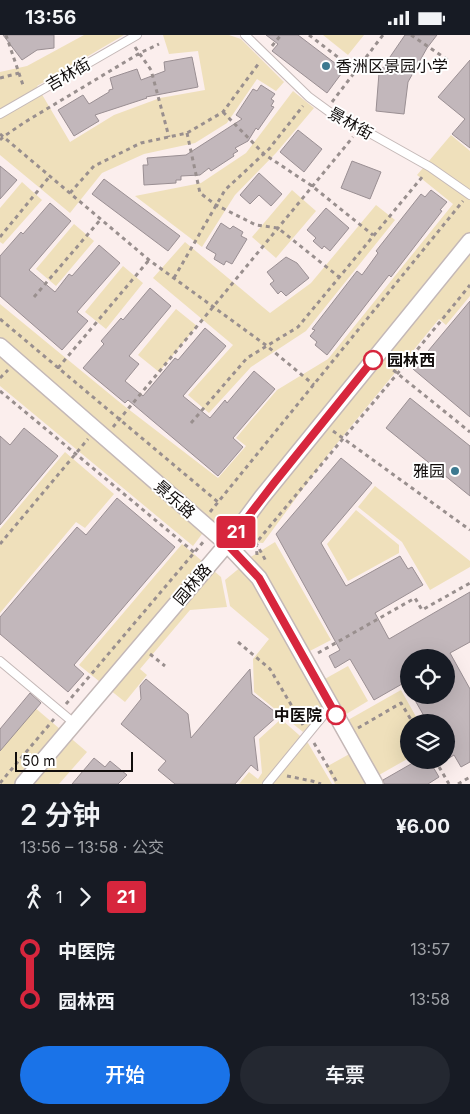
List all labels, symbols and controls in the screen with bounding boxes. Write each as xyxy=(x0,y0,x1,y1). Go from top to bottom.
text: 13:56 xyxy=(25,6,76,29)
street label: 吉林街 xyxy=(42,53,94,95)
place label: 香洲区景园小学 xyxy=(336,56,448,76)
marker: 香洲区景园小学 xyxy=(320,60,332,72)
street label: 景林街 xyxy=(325,103,377,143)
marker: 园林西 xyxy=(363,350,383,370)
place label: 园林西 xyxy=(387,350,435,370)
place label: 雅园 xyxy=(413,461,445,481)
marker: 雅园 xyxy=(449,465,461,477)
street label: 景乐路 xyxy=(150,476,200,522)
line badge: 21 xyxy=(214,516,258,548)
text: 21 xyxy=(226,521,246,542)
street label: 园林路 xyxy=(169,559,215,609)
map controls xyxy=(400,649,455,769)
button: locate xyxy=(400,649,455,704)
place label: 中医院 xyxy=(274,705,322,725)
marker: 中医院 xyxy=(326,705,346,725)
button: layers xyxy=(400,714,455,769)
scale bar xyxy=(15,749,132,772)
text: 50 m xyxy=(22,752,56,769)
text: 2 分钟 xyxy=(20,798,101,832)
text: ¥6.00 xyxy=(396,815,450,838)
text: 13:56 – 13:58 · 公交 xyxy=(20,837,164,857)
icon: walk xyxy=(20,883,48,911)
icon: forward xyxy=(71,883,99,911)
text: 21 xyxy=(117,886,136,907)
text: 1 xyxy=(56,887,63,907)
text: 13:57 xyxy=(410,939,450,959)
text: 中医院 xyxy=(58,940,115,963)
text: 13:58 xyxy=(409,989,450,1009)
text: 园林西 xyxy=(58,990,115,1013)
button: 开始 xyxy=(20,1046,230,1104)
button: 车票 xyxy=(240,1046,450,1104)

